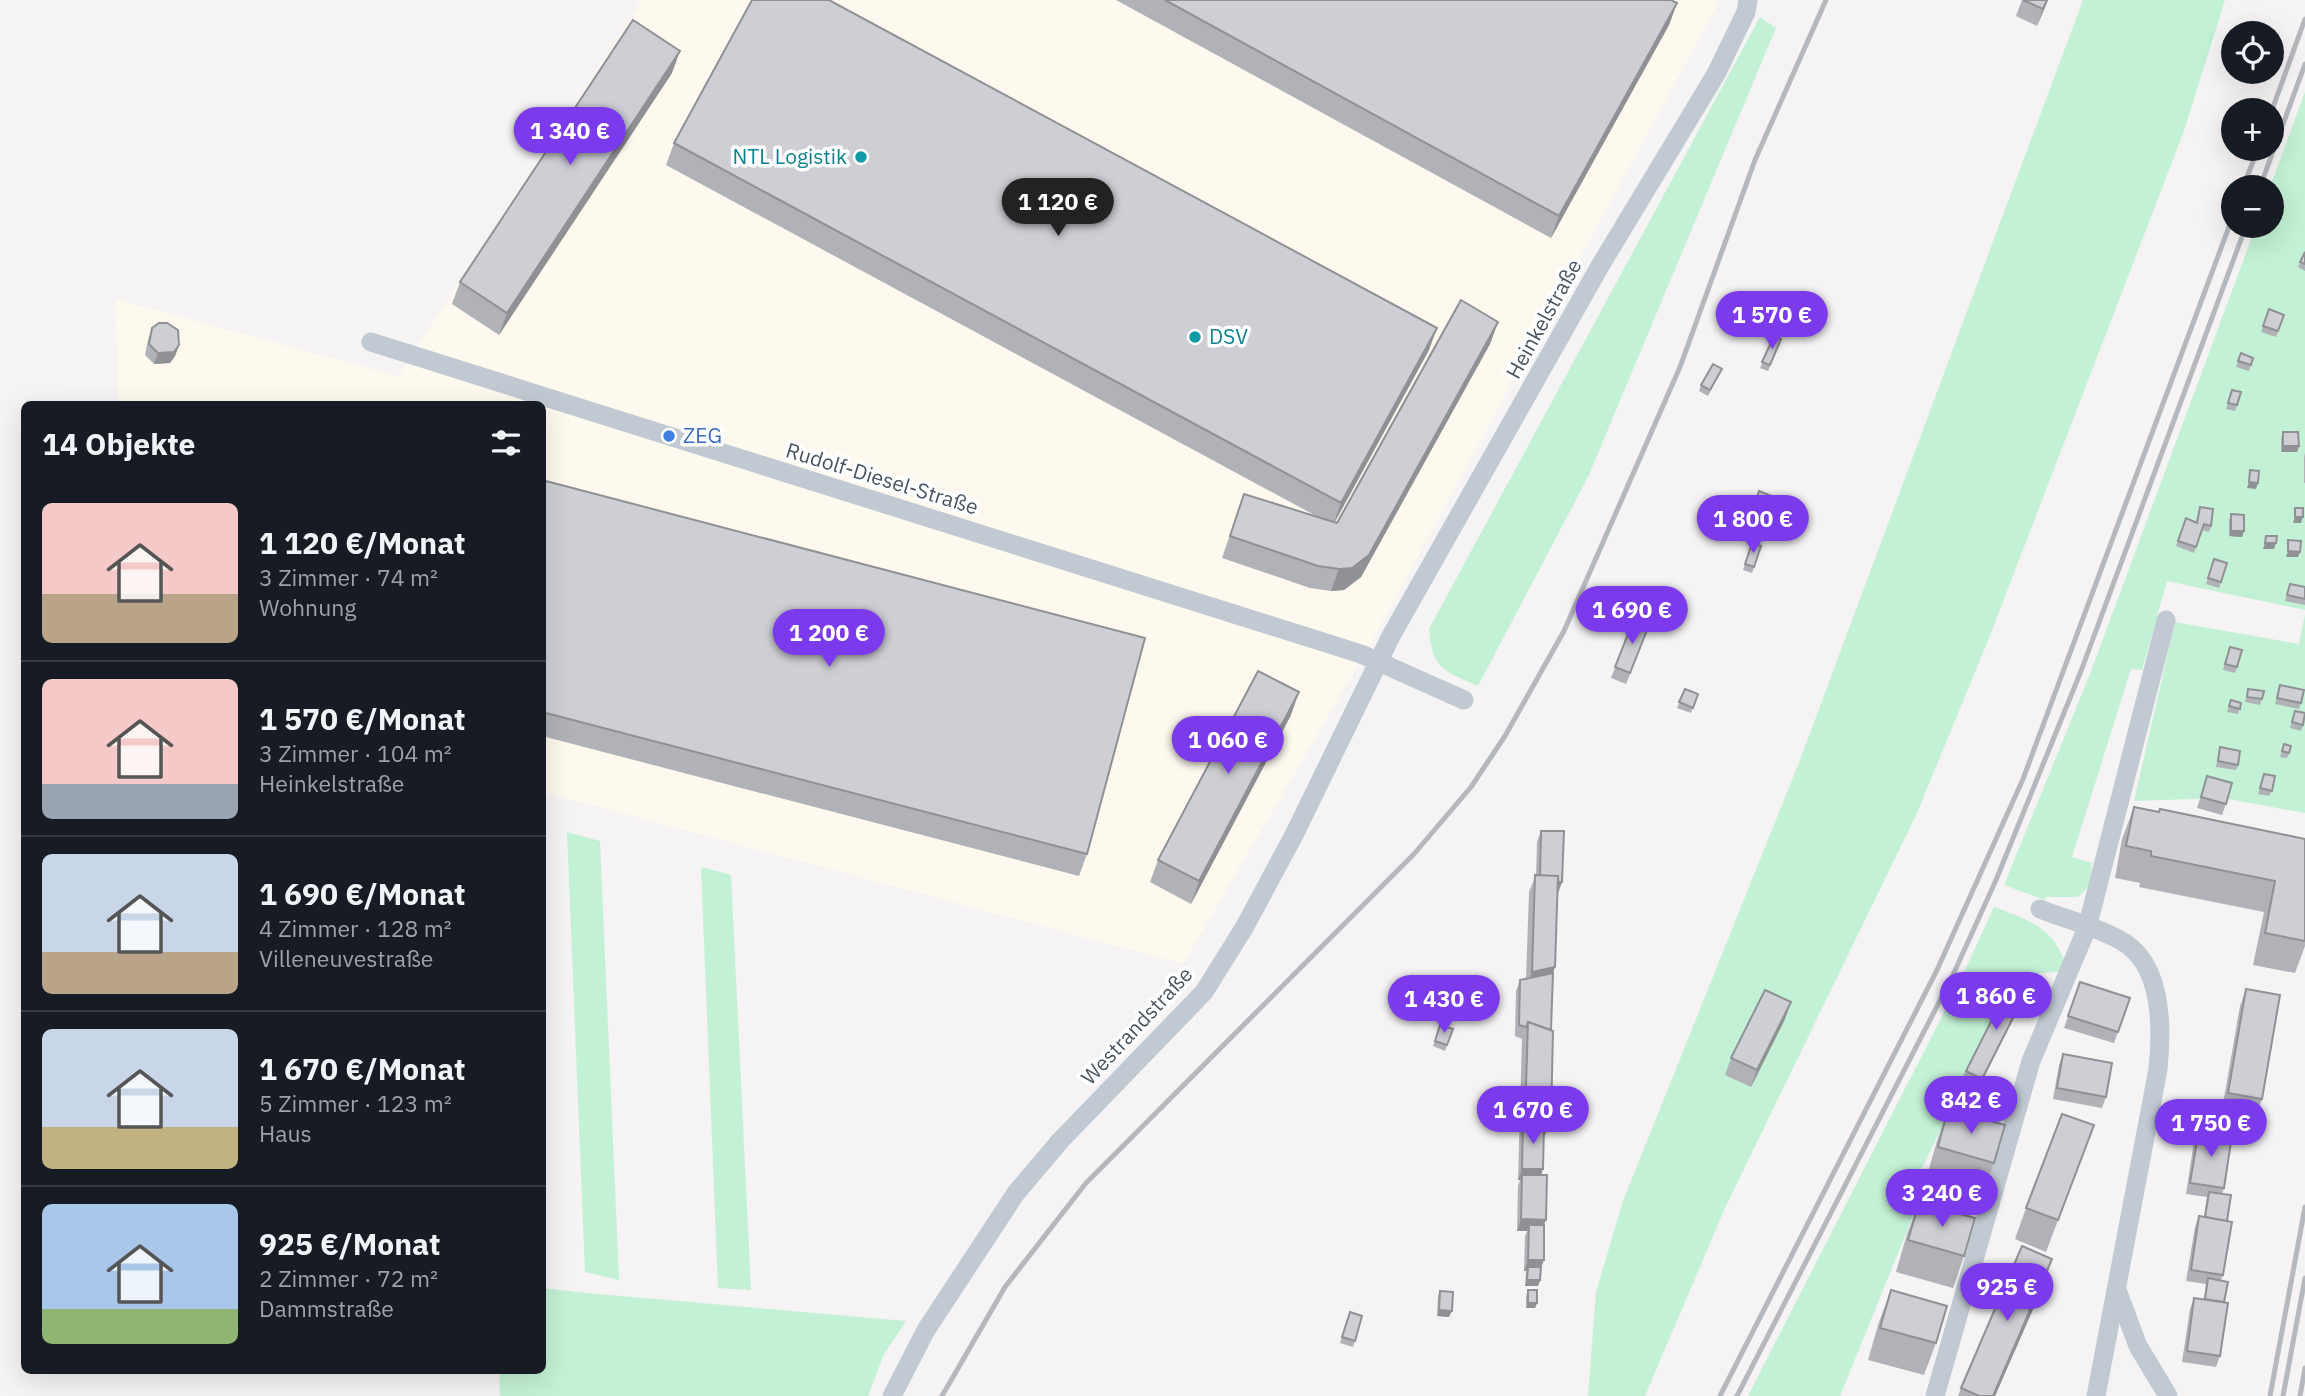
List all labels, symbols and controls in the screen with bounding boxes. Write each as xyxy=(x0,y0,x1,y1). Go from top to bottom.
map controls xyxy=(2221,21,2284,238)
button: locate xyxy=(2221,21,2284,84)
button: + xyxy=(2221,98,2284,161)
pin: 1 340 € xyxy=(505,108,635,167)
text: 1 340 € xyxy=(530,115,610,145)
place label: NTL Logistik xyxy=(732,142,847,170)
marker: NTL Logistik xyxy=(853,149,869,165)
button: − xyxy=(2221,175,2284,238)
pin: 1 120 € xyxy=(993,178,1123,238)
text: 1 120 € xyxy=(1018,186,1098,216)
street label: Heinkelstraße xyxy=(1499,254,1588,383)
pin: 1 570 € xyxy=(1707,292,1837,351)
text: 1 570 € xyxy=(1732,299,1812,329)
place label: DSV xyxy=(1209,322,1248,350)
marker: DSV xyxy=(1187,329,1203,345)
place label: ZEG xyxy=(683,421,722,449)
text: 14 Objekte xyxy=(42,424,195,463)
icon: filters xyxy=(487,424,525,462)
marker: ZEG xyxy=(661,428,677,444)
street label: Rudolf-Diesel-Straße xyxy=(783,435,982,521)
pin: 1 800 € xyxy=(1688,496,1818,555)
text: 1 800 € xyxy=(1713,503,1793,533)
text: 1 120 €/Monat xyxy=(259,523,466,562)
icon: home xyxy=(98,531,182,615)
text: 3 Zimmer · 74 m² xyxy=(259,562,438,592)
pin: 1 690 € xyxy=(1567,586,1697,646)
text: Wohnung xyxy=(259,592,356,622)
text: 1 690 € xyxy=(1592,594,1672,624)
pin: 1 200 € xyxy=(764,610,894,669)
text: 1 200 € xyxy=(789,617,869,647)
text: 1 570 €/Monat xyxy=(259,699,466,738)
icon: home xyxy=(98,707,182,791)
pin: 1 060 € xyxy=(1163,716,1293,776)
text: 1 060 € xyxy=(1188,724,1268,754)
text: 3 Zimmer · 104 m² xyxy=(259,738,452,768)
text: Heinkelstraße xyxy=(259,768,404,798)
text: 1 690 €/Monat xyxy=(259,874,466,913)
icon: home xyxy=(98,882,182,966)
text: 4 Zimmer · 128 m² xyxy=(259,913,452,943)
text: Villeneuvestraße xyxy=(259,943,433,973)
street label: Westrandstraße xyxy=(1074,960,1198,1090)
pin: 1 860 € xyxy=(1931,972,2061,1032)
pin: 1 430 € xyxy=(1379,976,1509,1035)
text: 1 860 € xyxy=(1956,980,2036,1010)
text: 1 430 € xyxy=(1404,983,1484,1013)
text: 1 670 €/Monat xyxy=(259,1049,466,1088)
icon: home xyxy=(98,1057,182,1141)
pin: 842 € xyxy=(1922,1076,2020,1136)
text: 842 € xyxy=(1940,1084,2002,1114)
pin: 1 670 € xyxy=(1468,1086,1598,1146)
text: 5 Zimmer · 123 m² xyxy=(259,1088,452,1118)
text: 1 670 € xyxy=(1493,1094,1573,1124)
pin: 1 750 € xyxy=(2146,1100,2276,1159)
text: 1 750 € xyxy=(2171,1107,2251,1137)
text: Haus xyxy=(259,1118,312,1148)
pin: 3 240 € xyxy=(1877,1170,2007,1229)
text: 3 240 € xyxy=(1902,1177,1982,1207)
text: 925 €/Monat xyxy=(259,1224,440,1263)
icon: home xyxy=(98,1232,182,1316)
text: 2 Zimmer · 72 m² xyxy=(259,1263,438,1293)
pin: 925 € xyxy=(1958,1264,2056,1323)
text: 925 € xyxy=(1976,1271,2038,1301)
text: Dammstraße xyxy=(259,1293,394,1323)

